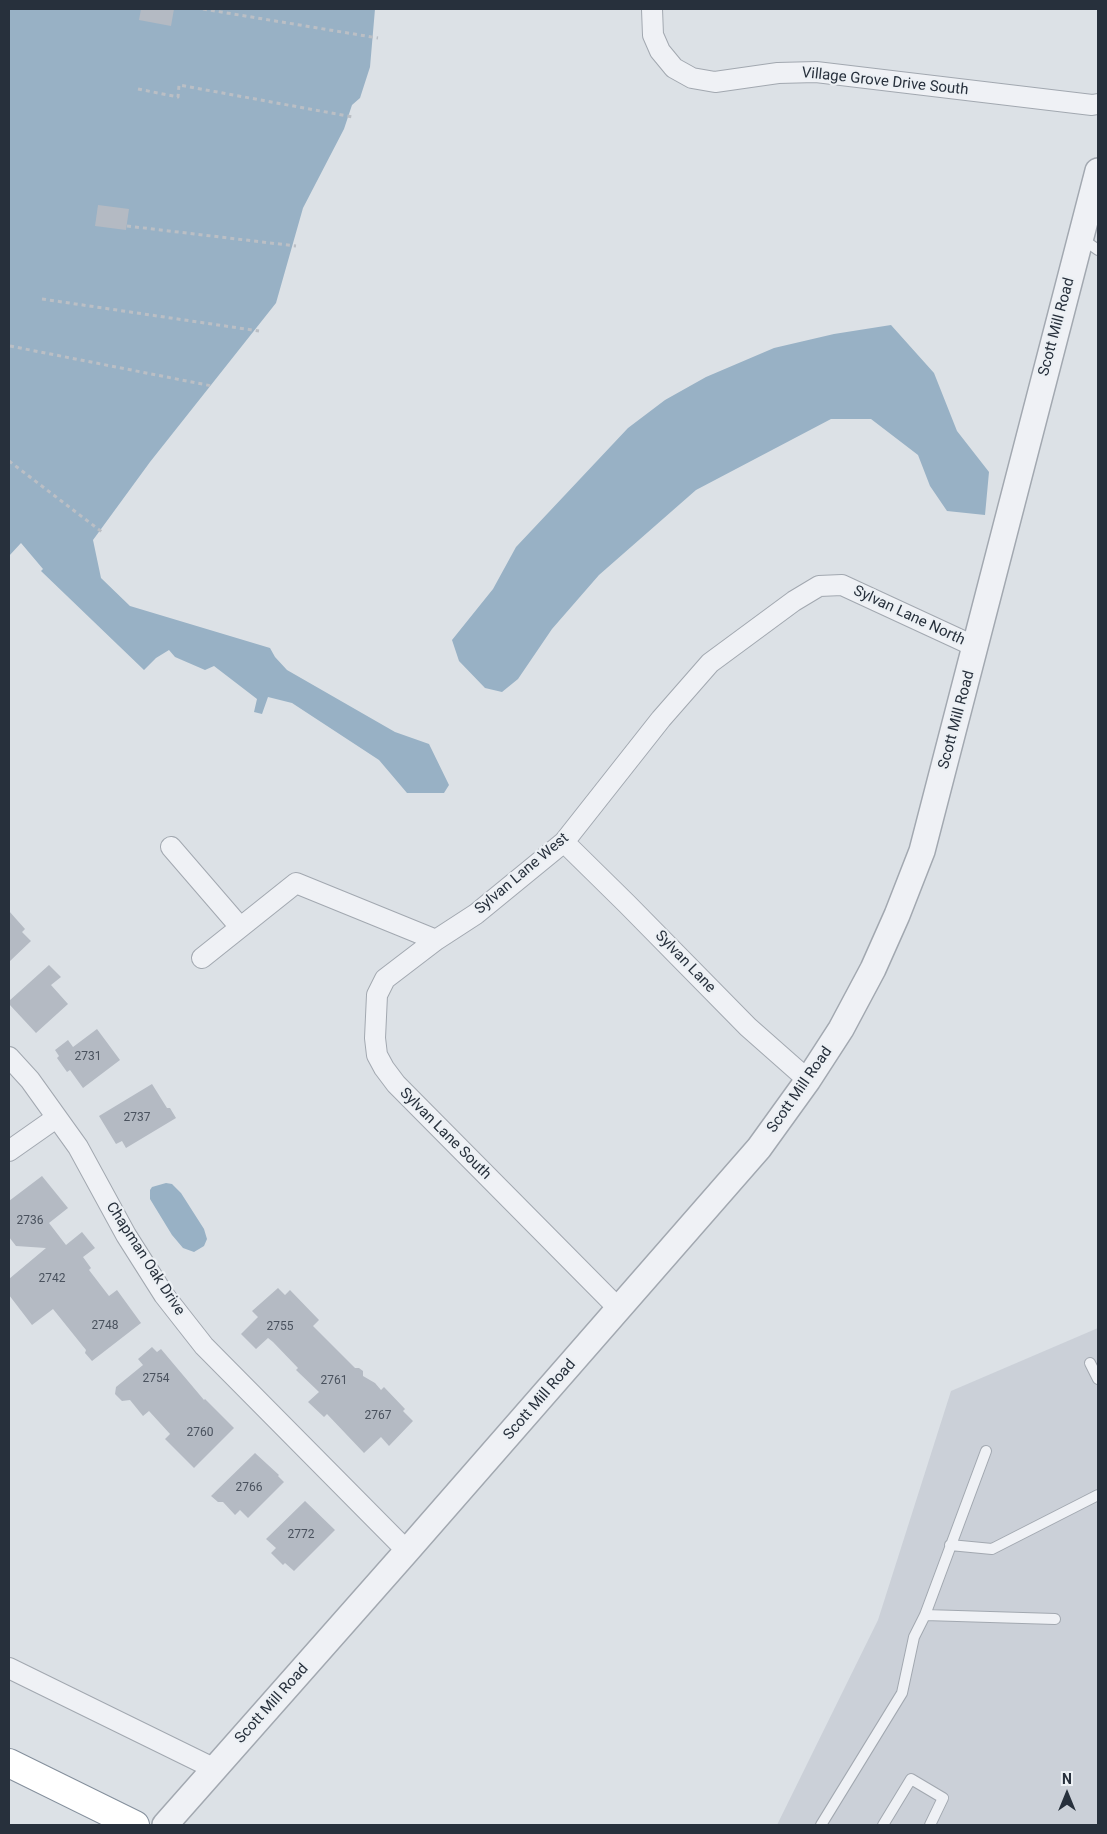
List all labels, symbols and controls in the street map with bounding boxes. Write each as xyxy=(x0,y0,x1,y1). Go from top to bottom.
street label: Village Grove Drive South xyxy=(801,64,969,100)
street label: Scott Mill Road xyxy=(1035,276,1079,378)
street label: Sylvan Lane North xyxy=(850,582,968,650)
street label: Scott Mill Road xyxy=(935,669,979,771)
street label: Sylvan Lane West xyxy=(471,830,573,918)
street label: Sylvan Lane xyxy=(651,927,719,997)
street label: Scott Mill Road xyxy=(764,1043,836,1137)
house number: 2731 xyxy=(75,1050,101,1064)
street label: Sylvan Lane South xyxy=(395,1084,495,1184)
house number: 2737 xyxy=(124,1111,150,1125)
street label: Chapman Oak Drive xyxy=(102,1199,188,1319)
house number: 2736 xyxy=(17,1214,43,1228)
house number: 2742 xyxy=(39,1272,65,1286)
house number: 2748 xyxy=(92,1319,118,1333)
house number: 2755 xyxy=(267,1320,293,1334)
street label: Scott Mill Road xyxy=(500,1356,580,1444)
house number: 2754 xyxy=(143,1372,169,1386)
house number: 2761 xyxy=(321,1374,347,1388)
house number: 2767 xyxy=(365,1409,391,1423)
house number: 2760 xyxy=(187,1426,213,1440)
house number: 2766 xyxy=(236,1481,262,1495)
house number: 2772 xyxy=(288,1528,314,1542)
street label: Scott Mill Road xyxy=(232,1660,312,1748)
north arrow xyxy=(1042,1769,1092,1819)
text: N xyxy=(1062,1771,1072,1787)

